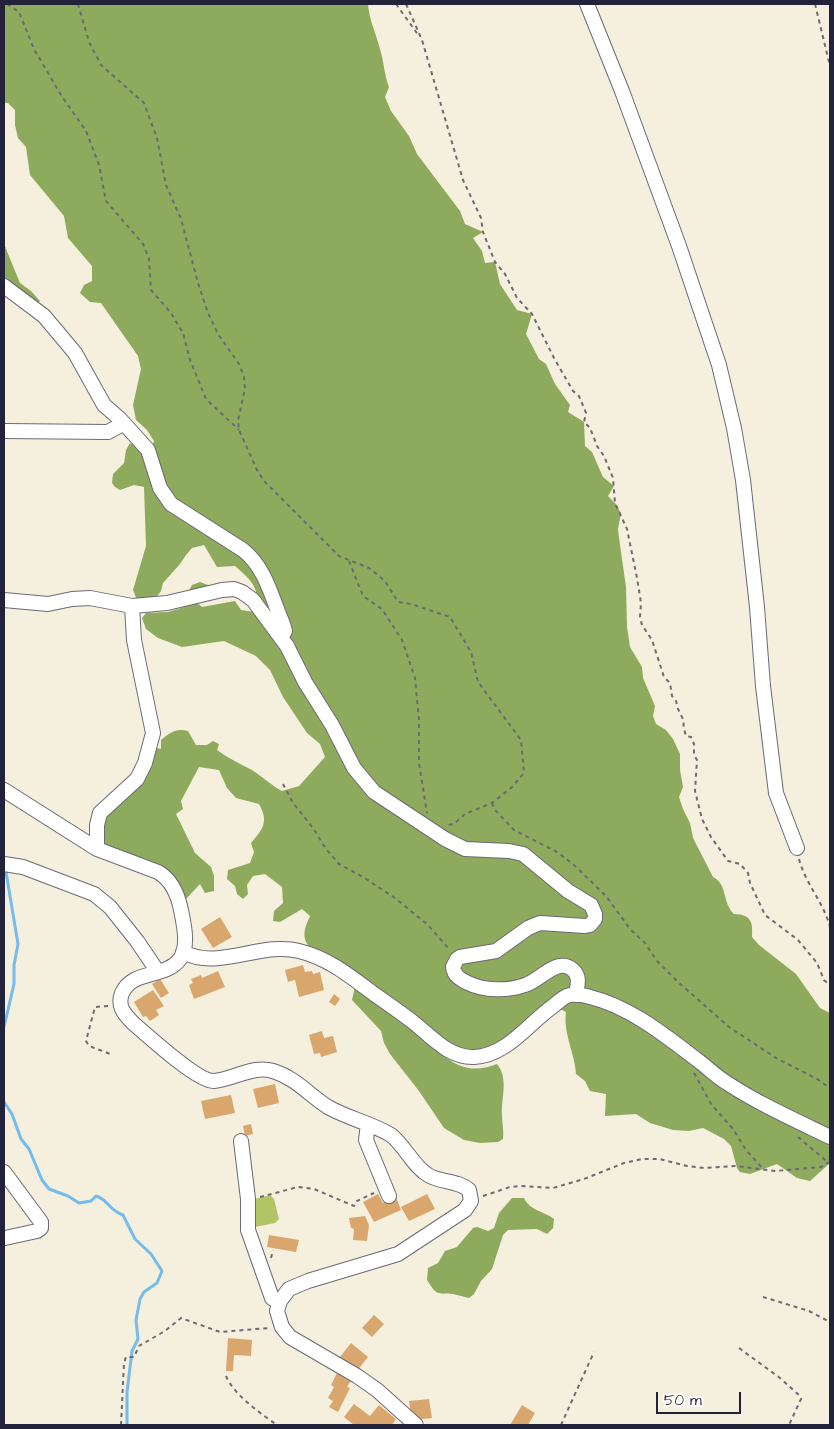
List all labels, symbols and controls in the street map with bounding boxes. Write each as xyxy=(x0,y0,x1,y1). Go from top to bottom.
scale bar xyxy=(659,1382,744,1414)
text: 50 m xyxy=(664,1390,702,1411)

